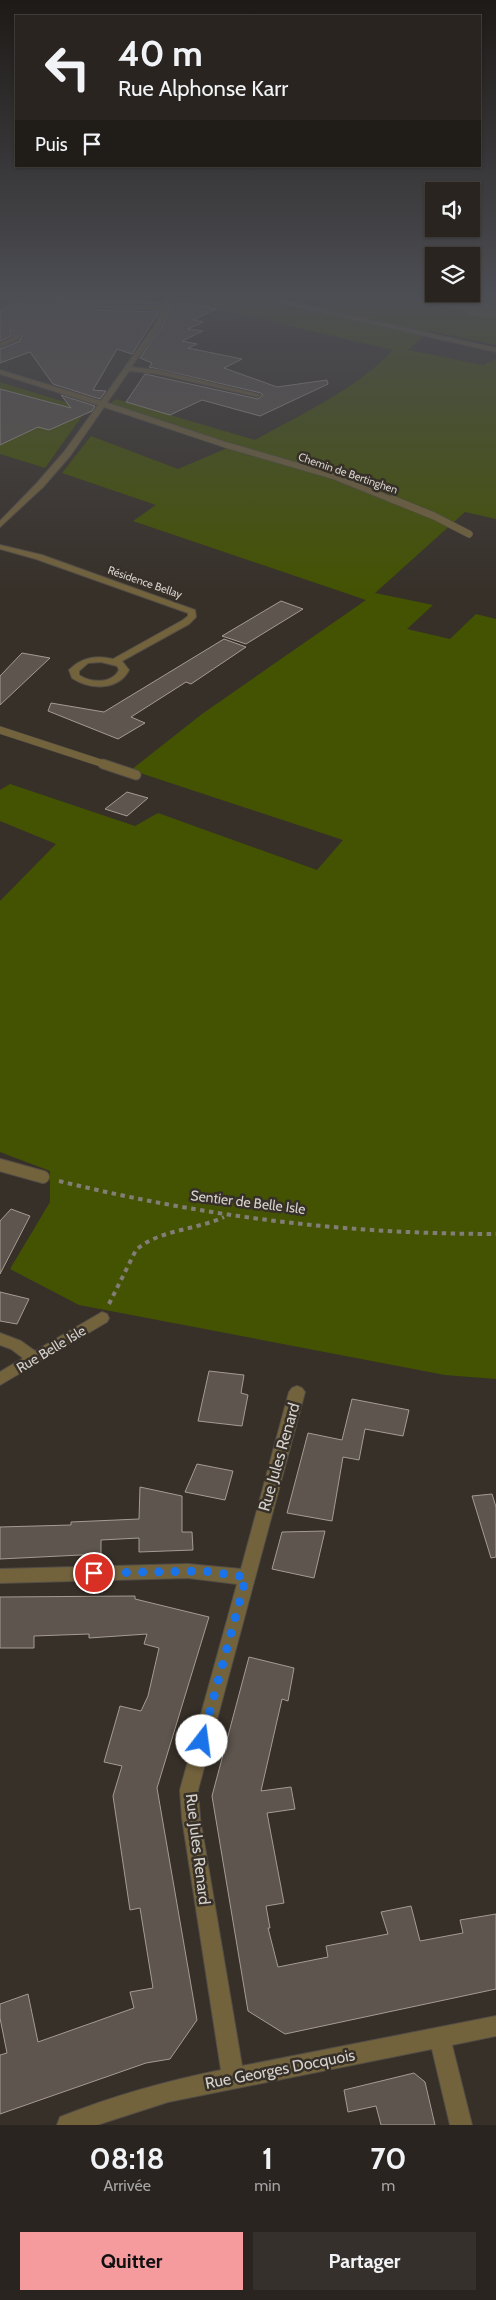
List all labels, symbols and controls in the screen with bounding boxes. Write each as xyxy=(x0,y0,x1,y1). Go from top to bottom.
text: 40 m xyxy=(118,32,203,75)
icon: left xyxy=(35,35,100,100)
text: Rue Alphonse Karr xyxy=(118,75,288,102)
icon: arrive xyxy=(78,130,106,158)
text: Puis xyxy=(35,133,68,156)
map controls xyxy=(425,182,480,302)
button: sound xyxy=(425,182,480,237)
button: layers xyxy=(425,247,480,302)
street label: Chemin de Bertinghen xyxy=(296,449,400,497)
street label: Résidence Bellay xyxy=(106,563,185,601)
street label: Sentier de Belle Isle xyxy=(190,1186,306,1218)
street label: Rue Belle Isle xyxy=(13,1321,89,1377)
street label: Rue Jules Renard xyxy=(254,1401,304,1513)
pin xyxy=(73,1552,115,1594)
icon: arrive xyxy=(80,1559,108,1587)
position arrow xyxy=(175,1714,227,1766)
street label: Rue Jules Renard xyxy=(182,1792,214,1906)
street label: Rue Georges Docquois xyxy=(203,2045,357,2093)
text: 08:18 xyxy=(90,2140,165,2177)
text: 1 xyxy=(262,2140,273,2177)
text: 70 xyxy=(370,2140,406,2177)
text: Arrivée xyxy=(103,2176,151,2195)
text: min xyxy=(254,2176,281,2195)
text: m xyxy=(381,2176,395,2195)
button: Quitter xyxy=(20,2232,243,2290)
button: Partager xyxy=(253,2232,476,2290)

